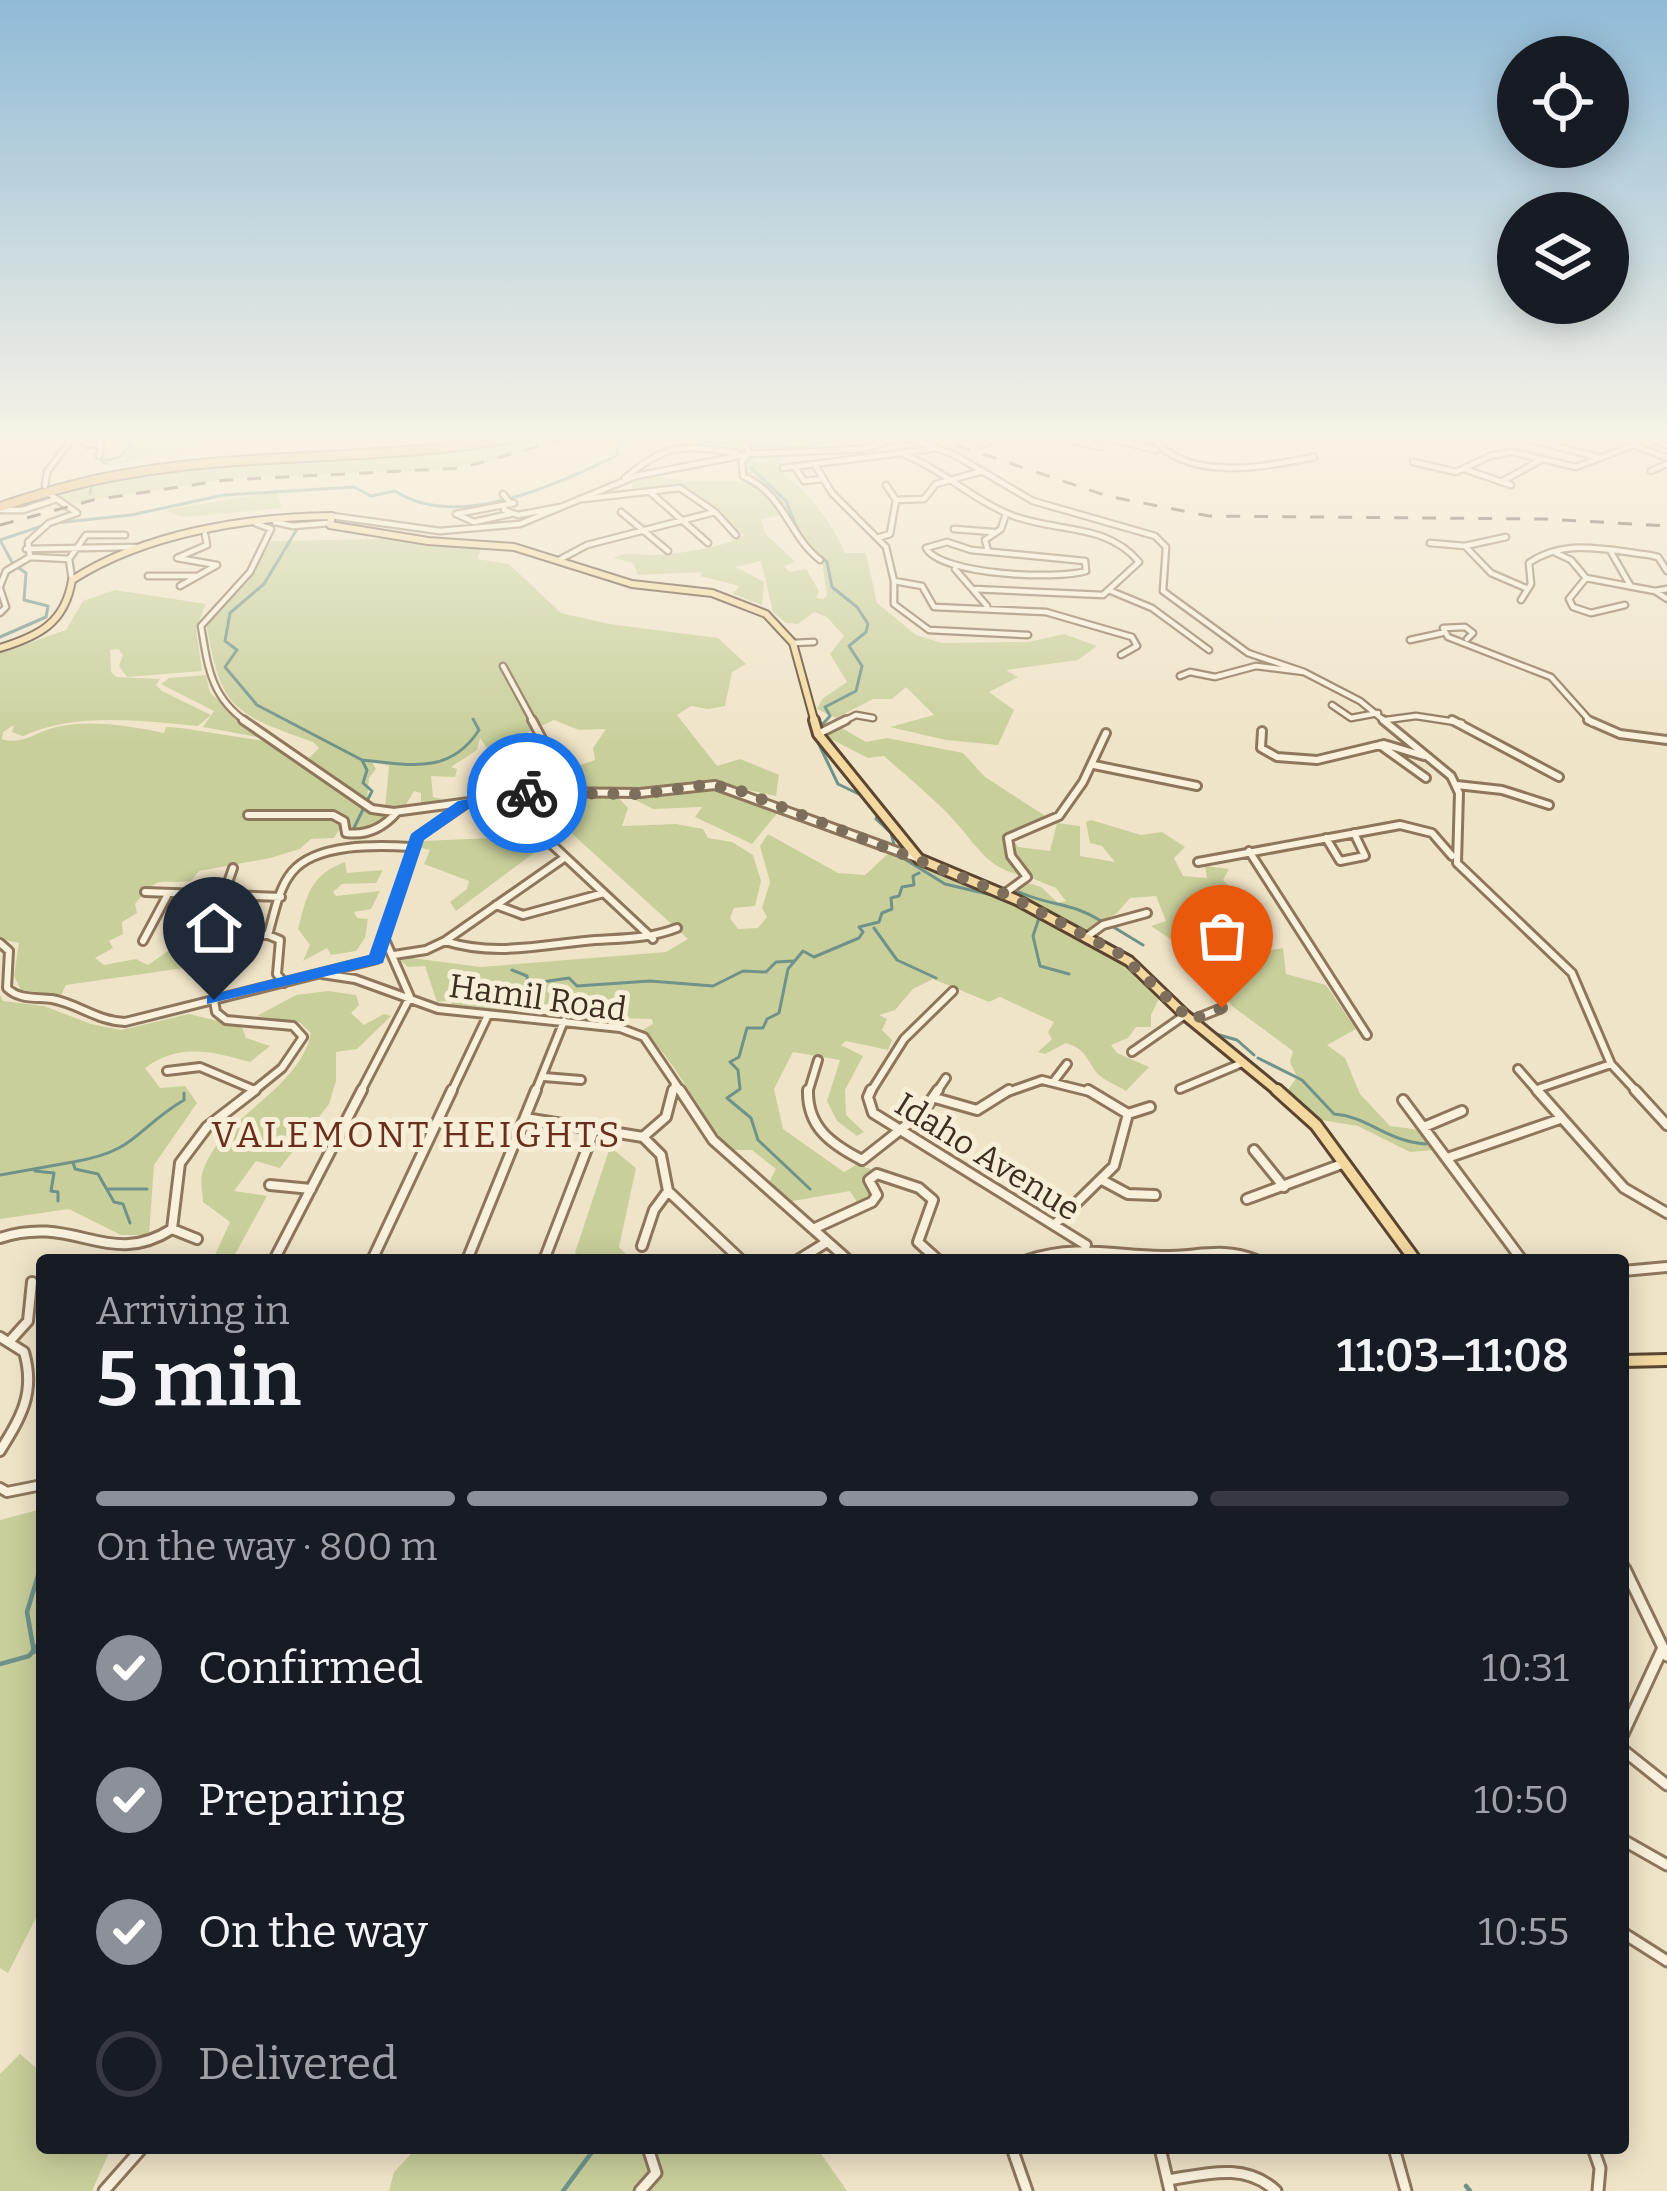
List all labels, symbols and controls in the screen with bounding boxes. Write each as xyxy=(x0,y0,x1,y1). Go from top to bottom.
map controls xyxy=(1497,36,1629,324)
button: locate xyxy=(1497,36,1629,168)
button: layers xyxy=(1497,192,1629,324)
courier xyxy=(467,733,587,853)
icon: bike xyxy=(494,760,560,826)
pin xyxy=(163,877,265,1000)
pin xyxy=(1171,885,1273,1008)
icon: home xyxy=(181,895,247,961)
icon: bag xyxy=(1189,903,1255,969)
street label: Hamil Road xyxy=(447,966,629,1030)
street label: Idaho Avenue xyxy=(888,1084,1087,1230)
district label: VALEMONT HEIGHTS xyxy=(211,1113,623,1157)
text: Arriving in xyxy=(96,1288,290,1334)
text: 11:03–11:08 xyxy=(1337,1329,1569,1383)
text: 5 min xyxy=(96,1332,302,1426)
text: On the way · 800 m xyxy=(96,1524,438,1570)
icon: check xyxy=(96,1635,162,1701)
text: Confirmed xyxy=(198,1641,423,1695)
text: 10:31 xyxy=(1482,1645,1569,1691)
icon: check xyxy=(96,1767,162,1833)
text: Preparing xyxy=(198,1773,406,1827)
text: 10:50 xyxy=(1474,1777,1569,1823)
icon: check xyxy=(96,1899,162,1965)
text: On the way xyxy=(198,1905,428,1959)
text: 10:55 xyxy=(1478,1909,1569,1955)
text: Delivered xyxy=(198,2037,398,2091)

